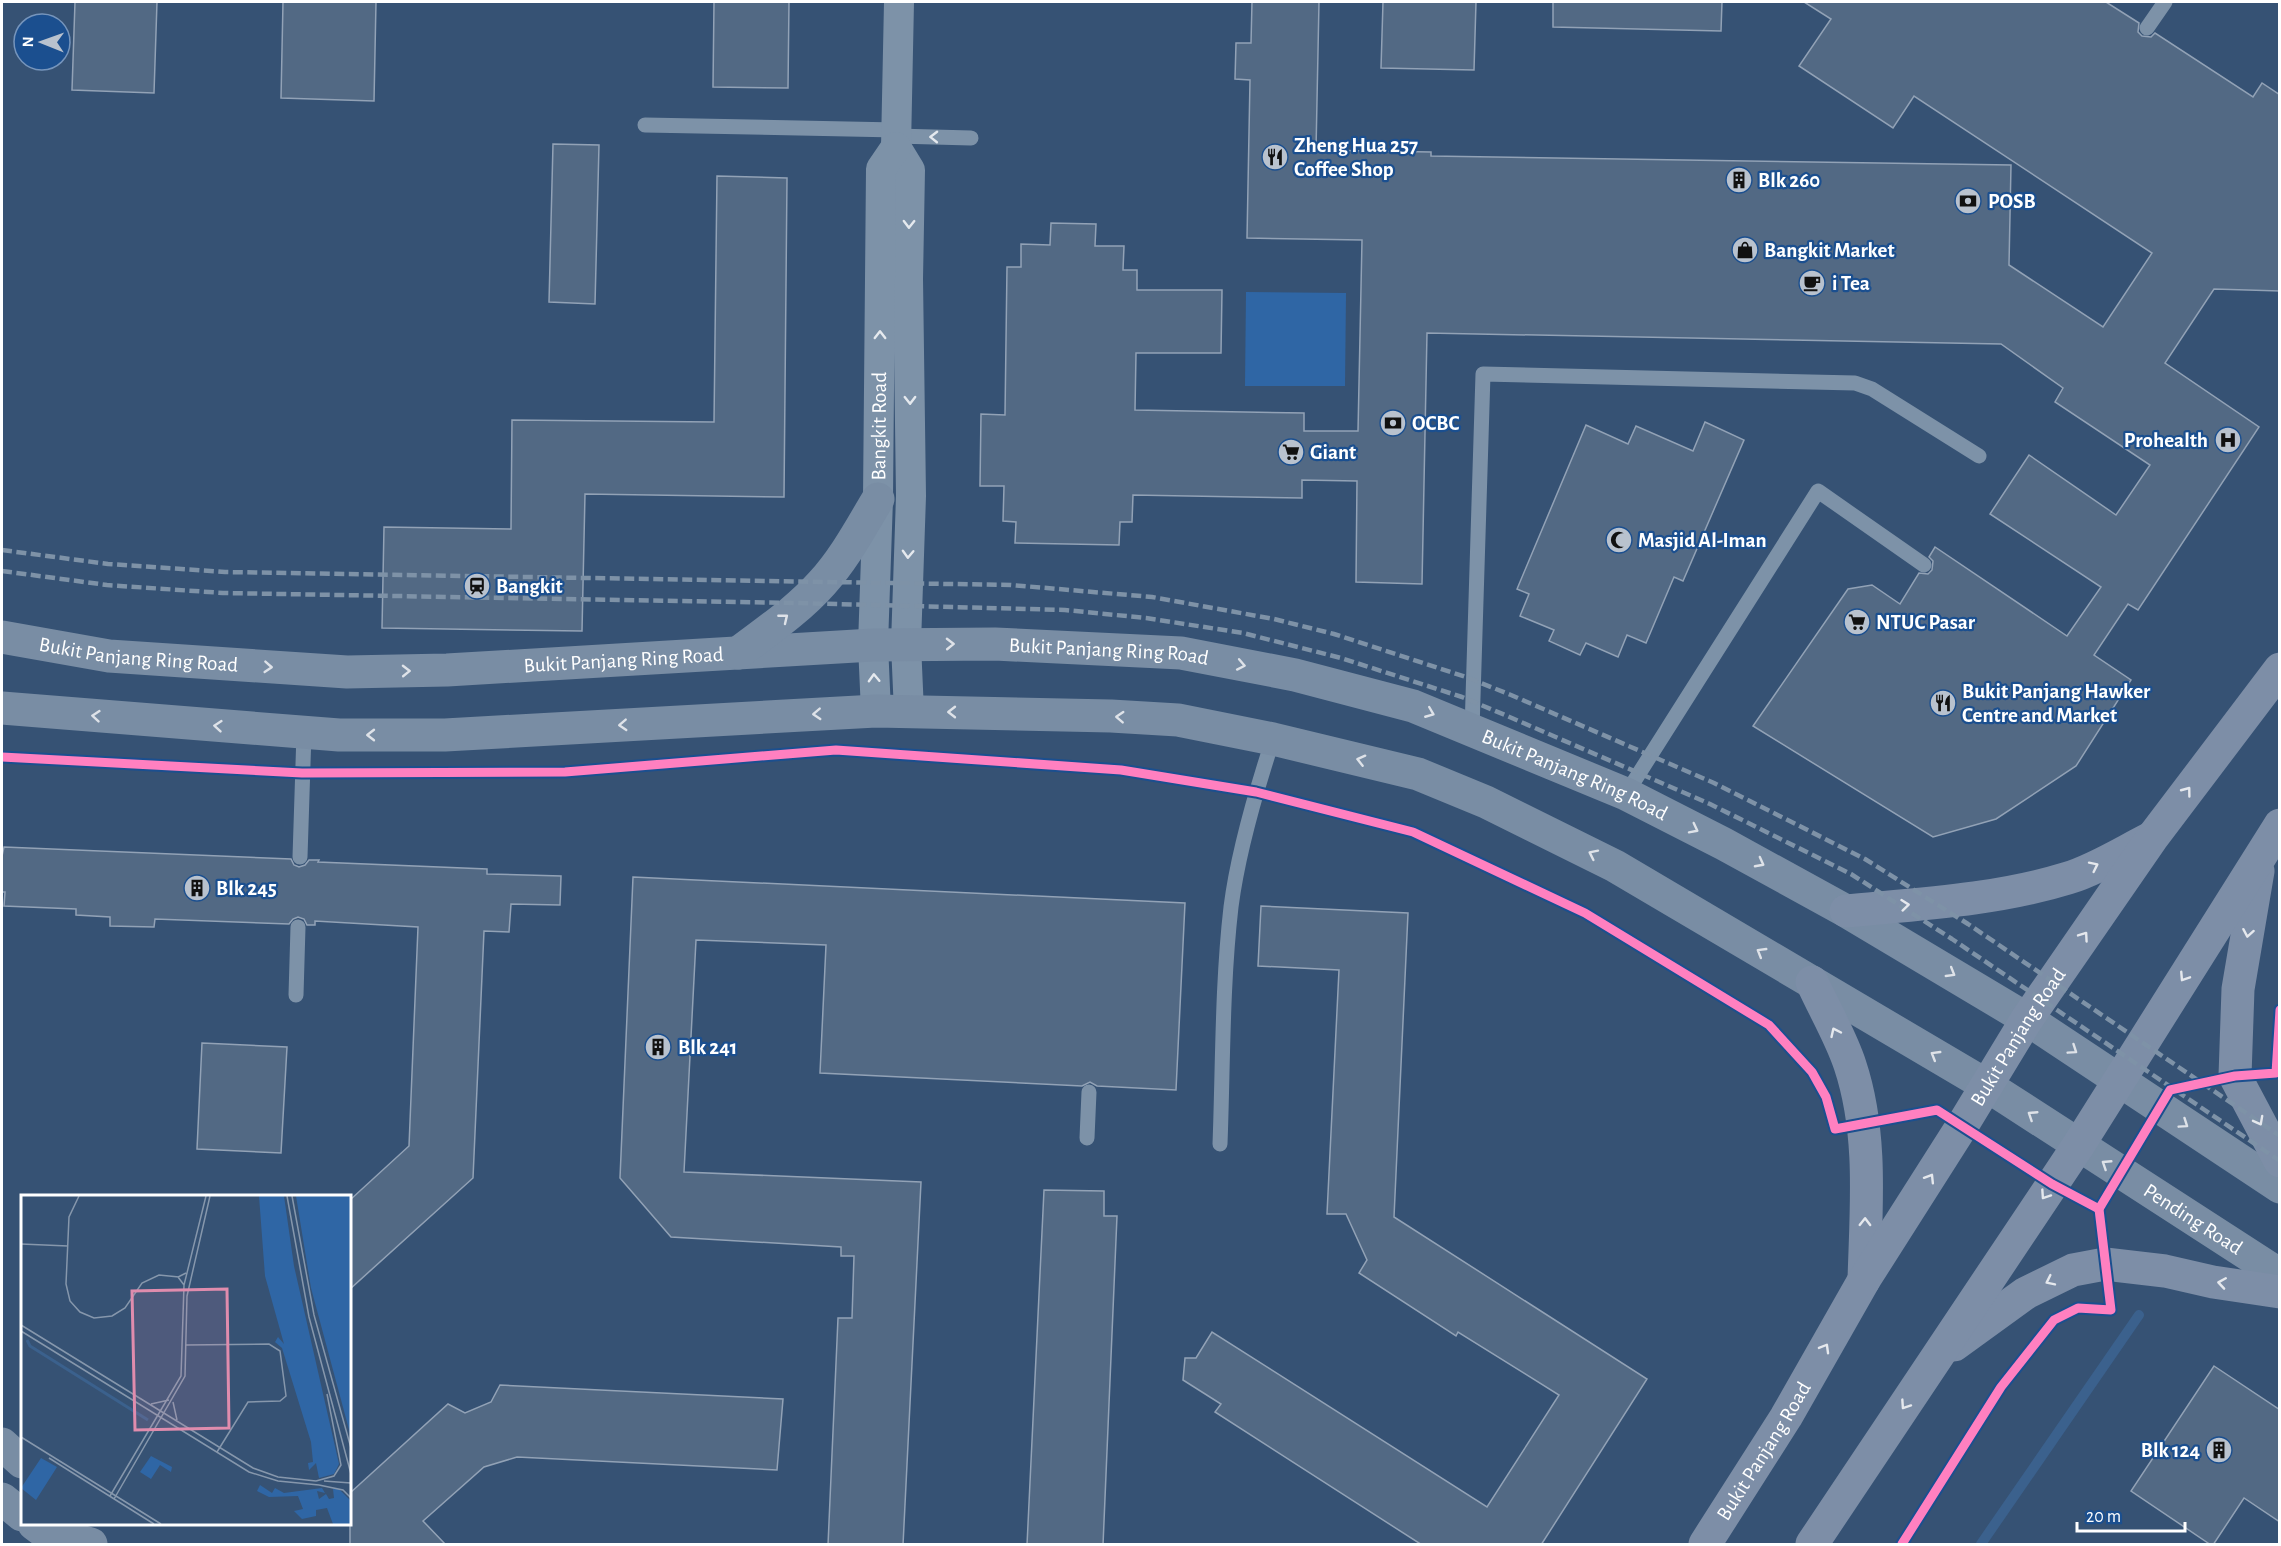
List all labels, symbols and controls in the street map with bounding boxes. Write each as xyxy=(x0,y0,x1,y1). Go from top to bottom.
north arrow xyxy=(12,12,72,72)
text: N xyxy=(20,36,36,47)
one-way arrow xyxy=(929,131,938,143)
place label: Zheng Hua 257 Coffee Shop xyxy=(1294,135,1418,180)
restaurant icon: Zheng Hua 257 Coffee Shop xyxy=(1260,142,1290,172)
building icon: Blk 260 xyxy=(1724,165,1754,195)
place label: Blk 260 xyxy=(1758,170,1820,191)
bank icon: POSB xyxy=(1953,186,1983,216)
place label: POSB xyxy=(1988,191,2036,212)
one-way arrow xyxy=(903,220,915,229)
shop icon: Bangkit Market xyxy=(1730,235,1760,265)
place label: Bangkit Market xyxy=(1764,240,1895,261)
cafe icon: i Tea xyxy=(1797,268,1827,298)
place label: i Tea xyxy=(1832,273,1870,294)
one-way arrow xyxy=(873,331,886,340)
street label: Bangkit Road xyxy=(868,372,890,480)
one-way arrow xyxy=(903,396,916,405)
bank icon: OCBC xyxy=(1378,408,1408,438)
place label: OCBC xyxy=(1412,413,1460,434)
hospital icon: Prohealth xyxy=(2213,425,2243,455)
place label: Prohealth xyxy=(2124,430,2208,451)
supermarket icon: Giant xyxy=(1276,437,1306,467)
place label: Giant xyxy=(1310,442,1356,463)
mosque icon: Masjid Al-Iman xyxy=(1604,525,1634,555)
place label: Masjid Al-Iman xyxy=(1638,530,1767,551)
one-way arrow xyxy=(902,550,915,559)
station icon: Bangkit xyxy=(462,571,492,601)
place label: Bangkit xyxy=(496,576,563,597)
supermarket icon: NTUC Pasar xyxy=(1842,607,1872,637)
place label: NTUC Pasar xyxy=(1876,612,1976,633)
one-way arrow xyxy=(777,614,788,625)
street label: Bukit Panjang Ring Road xyxy=(37,633,239,675)
street label: Bukit Panjang Ring Road xyxy=(1008,634,1211,669)
one-way arrow xyxy=(946,638,955,650)
street label: Bukit Panjang Ring Road xyxy=(523,643,724,676)
one-way arrow xyxy=(1236,658,1246,671)
one-way arrow xyxy=(263,660,272,673)
one-way arrow xyxy=(401,665,410,677)
one-way arrow xyxy=(868,674,881,683)
place label: Bukit Panjang Hawker Centre and Market xyxy=(1962,681,2151,726)
restaurant icon: Bukit Panjang Hawker Centre and Market xyxy=(1928,688,1958,718)
one-way arrow xyxy=(948,706,957,718)
one-way arrow xyxy=(1423,706,1434,718)
one-way arrow xyxy=(813,708,822,721)
one-way arrow xyxy=(92,710,101,723)
one-way arrow xyxy=(1116,710,1125,723)
one-way arrow xyxy=(618,718,627,731)
one-way arrow xyxy=(213,719,222,732)
street label: Bukit Panjang Ring Road xyxy=(1479,725,1671,824)
one-way arrow xyxy=(367,729,376,741)
one-way arrow xyxy=(1357,755,1367,768)
one-way arrow xyxy=(2180,787,2191,798)
one-way arrow xyxy=(1688,822,1698,833)
one-way arrow xyxy=(1588,850,1599,862)
one-way arrow xyxy=(1754,856,1764,867)
one-way arrow xyxy=(2088,861,2099,873)
building icon: Blk 245 xyxy=(182,873,212,903)
place label: Blk 245 xyxy=(216,878,277,899)
one-way arrow xyxy=(1900,899,1909,912)
one-way arrow xyxy=(2242,927,2255,937)
one-way arrow xyxy=(2077,932,2088,943)
one-way arrow xyxy=(1757,948,1767,960)
street label: Bukit Panjang Road xyxy=(1966,964,2070,1109)
one-way arrow xyxy=(1945,966,1955,978)
one-way arrow xyxy=(2180,970,2191,981)
one-way arrow xyxy=(1830,1027,1842,1038)
building icon: Blk 241 xyxy=(643,1032,673,1062)
place label: Blk 241 xyxy=(678,1037,737,1058)
one-way arrow xyxy=(2066,1042,2077,1053)
one-way arrow xyxy=(1931,1051,1941,1063)
one-way arrow xyxy=(2027,1112,2038,1123)
one-way arrow xyxy=(2251,1115,2263,1126)
one-way arrow xyxy=(2178,1117,2189,1128)
one-way arrow xyxy=(2102,1161,2113,1172)
one-way arrow xyxy=(1922,1173,1933,1184)
street label: Pending Road xyxy=(2140,1179,2246,1258)
one-way arrow xyxy=(2042,1188,2053,1199)
inset map xyxy=(21,1195,351,1525)
one-way arrow xyxy=(1859,1217,1872,1226)
one-way arrow xyxy=(2046,1274,2057,1285)
one-way arrow xyxy=(2217,1278,2226,1290)
one-way arrow xyxy=(1818,1344,1830,1354)
street label: Bukit Panjang Road xyxy=(1713,1378,1814,1524)
one-way arrow xyxy=(1901,1399,1913,1409)
building icon: Blk 124 xyxy=(2204,1435,2234,1465)
place label: Blk 124 xyxy=(2141,1440,2200,1461)
scale bar xyxy=(2077,1495,2185,1533)
text: 20 m xyxy=(2086,1508,2121,1526)

